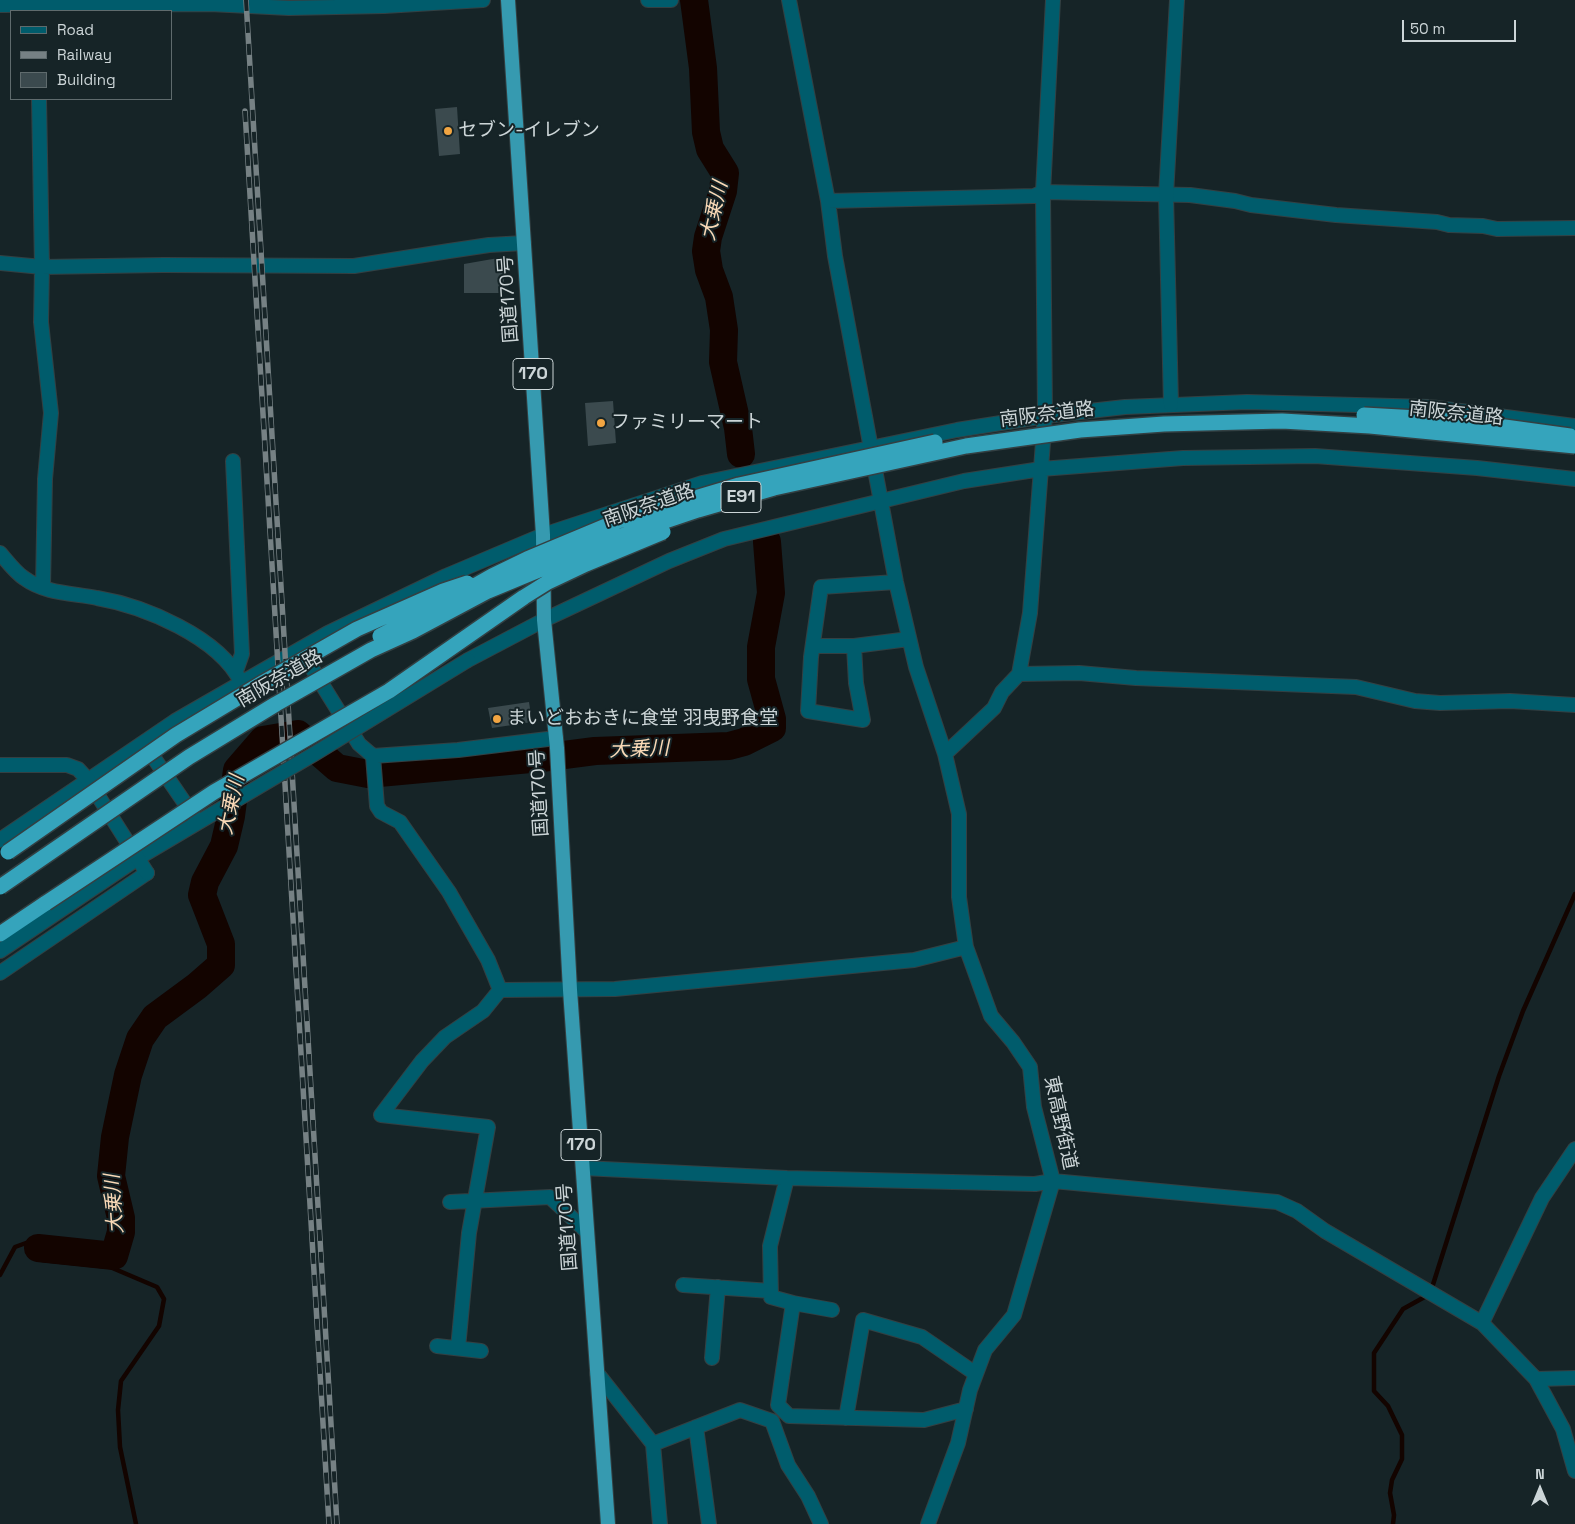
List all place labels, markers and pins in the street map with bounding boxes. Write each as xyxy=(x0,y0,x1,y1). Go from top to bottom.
place label: セブン-イレブン xyxy=(458,120,600,142)
marker: セブン-イレブン xyxy=(442,125,454,137)
place label: ファミリーマート xyxy=(611,412,763,434)
marker: ファミリーマート xyxy=(595,417,607,429)
place label: まいどおおきに食堂 羽曳野食堂 xyxy=(507,708,778,730)
marker: まいどおおきに食堂 羽曳野食堂 xyxy=(491,713,503,725)

